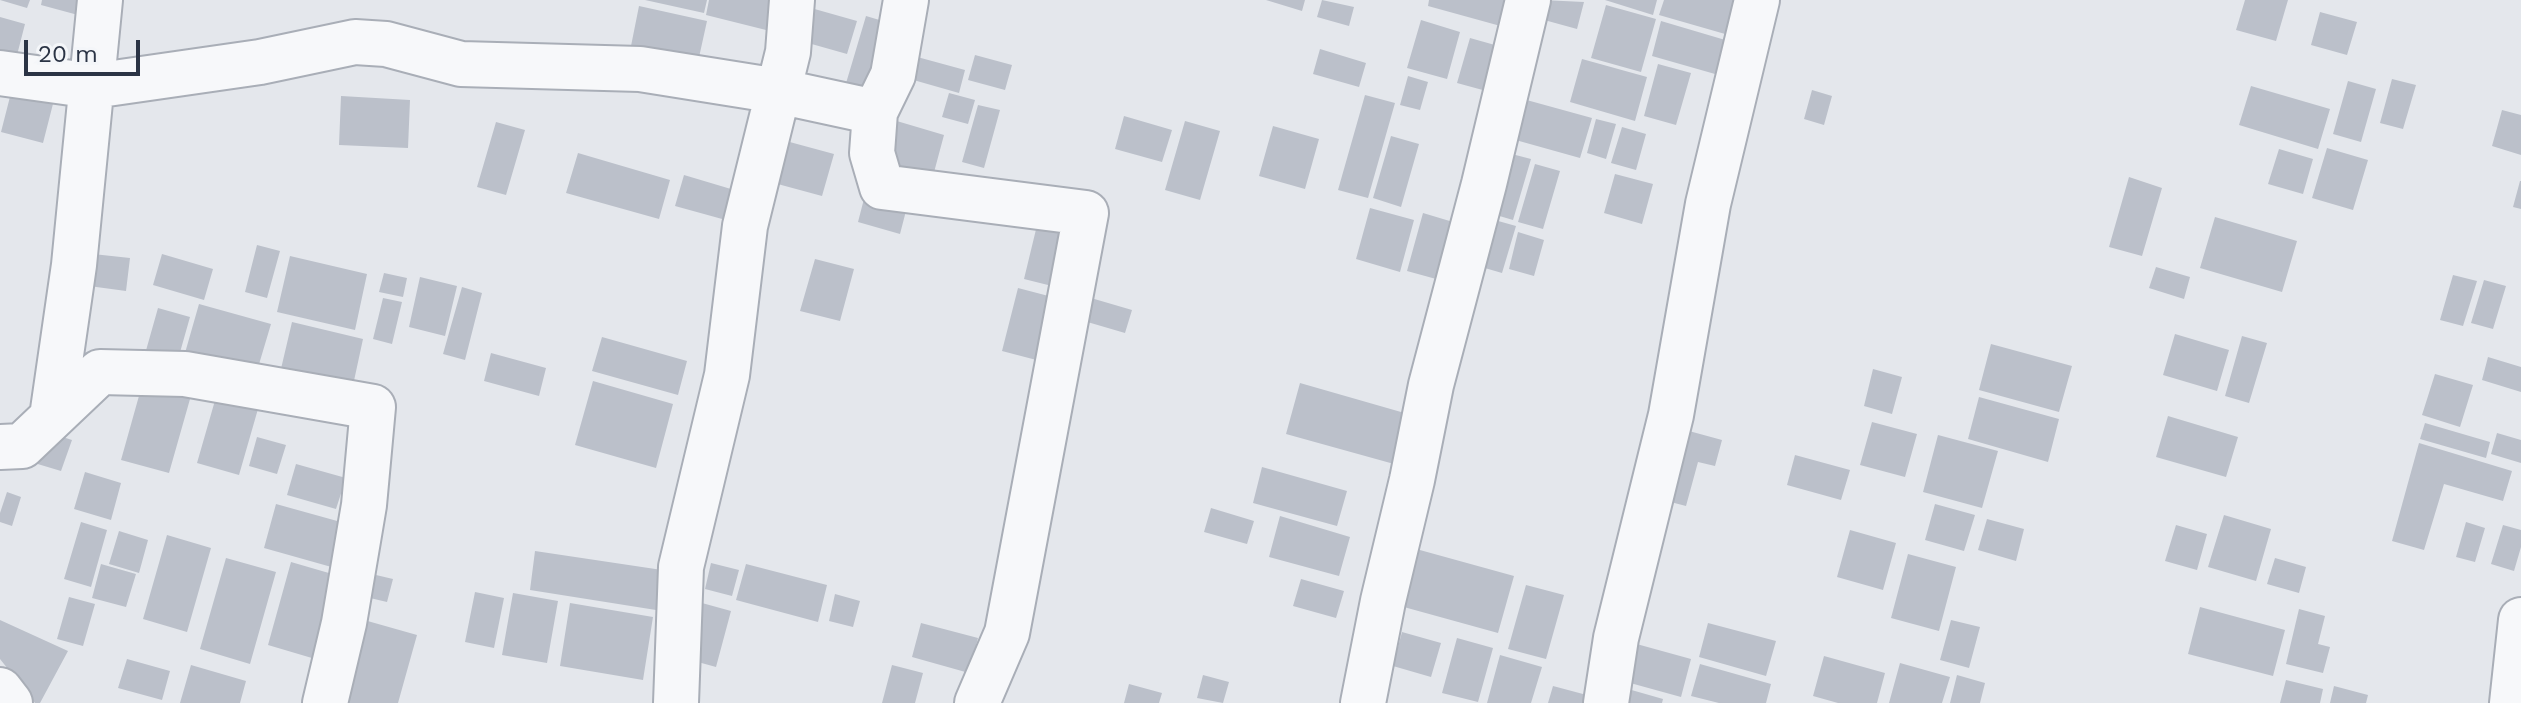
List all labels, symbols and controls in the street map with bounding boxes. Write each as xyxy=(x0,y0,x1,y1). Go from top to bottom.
scale bar xyxy=(28,24,144,74)
text: 20 m xyxy=(38,40,98,68)

